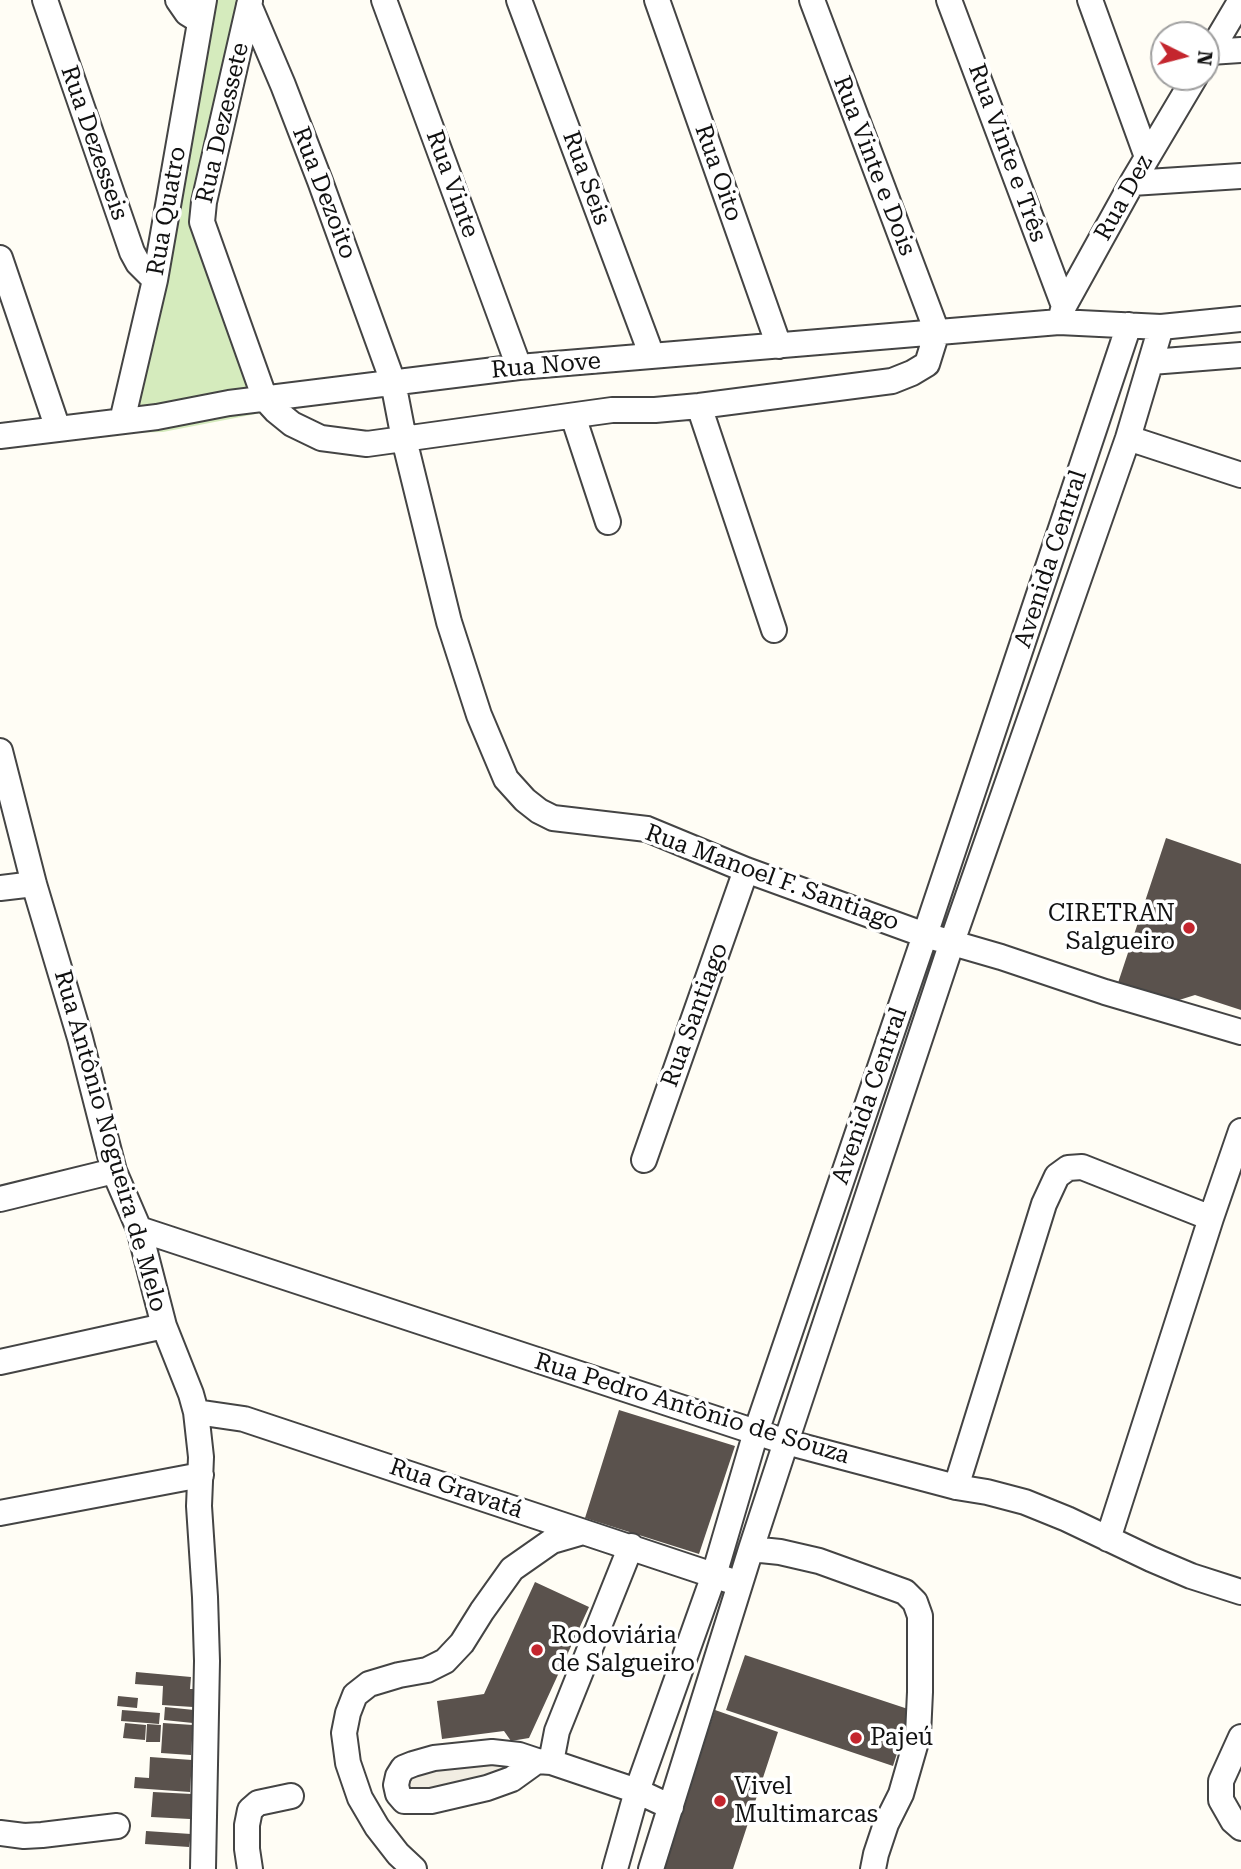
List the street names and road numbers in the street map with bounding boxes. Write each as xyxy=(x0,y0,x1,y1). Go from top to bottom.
street label: Rua Dezessete xyxy=(191,40,255,206)
street label: Rua Vinte e Três xyxy=(961,60,1053,246)
street label: Rua Dezesseis xyxy=(54,62,134,224)
street label: Rua Vinte e Dois xyxy=(827,72,921,260)
street label: Rua Oito xyxy=(688,121,748,225)
street label: Rua Dezoito xyxy=(286,123,362,263)
street label: Rua Vinte xyxy=(419,126,485,242)
street label: Rua Seis xyxy=(556,127,616,229)
street label: Rua Quatro xyxy=(141,144,193,278)
street label: Rua Dez xyxy=(1089,150,1159,246)
street label: Rua Nove xyxy=(490,347,602,385)
street label: Avenida Central xyxy=(1009,466,1093,652)
street label: Rua Manoel F. Santiago xyxy=(641,819,903,937)
street label: Rua Santiago xyxy=(656,939,734,1091)
street label: Rua Antônio Nogueira de Melo xyxy=(47,967,173,1315)
street label: Avenida Central xyxy=(826,1004,914,1188)
street label: Rua Pedro Antônio de Souza xyxy=(531,1347,853,1471)
street label: Rua Gravatá xyxy=(386,1453,526,1525)

